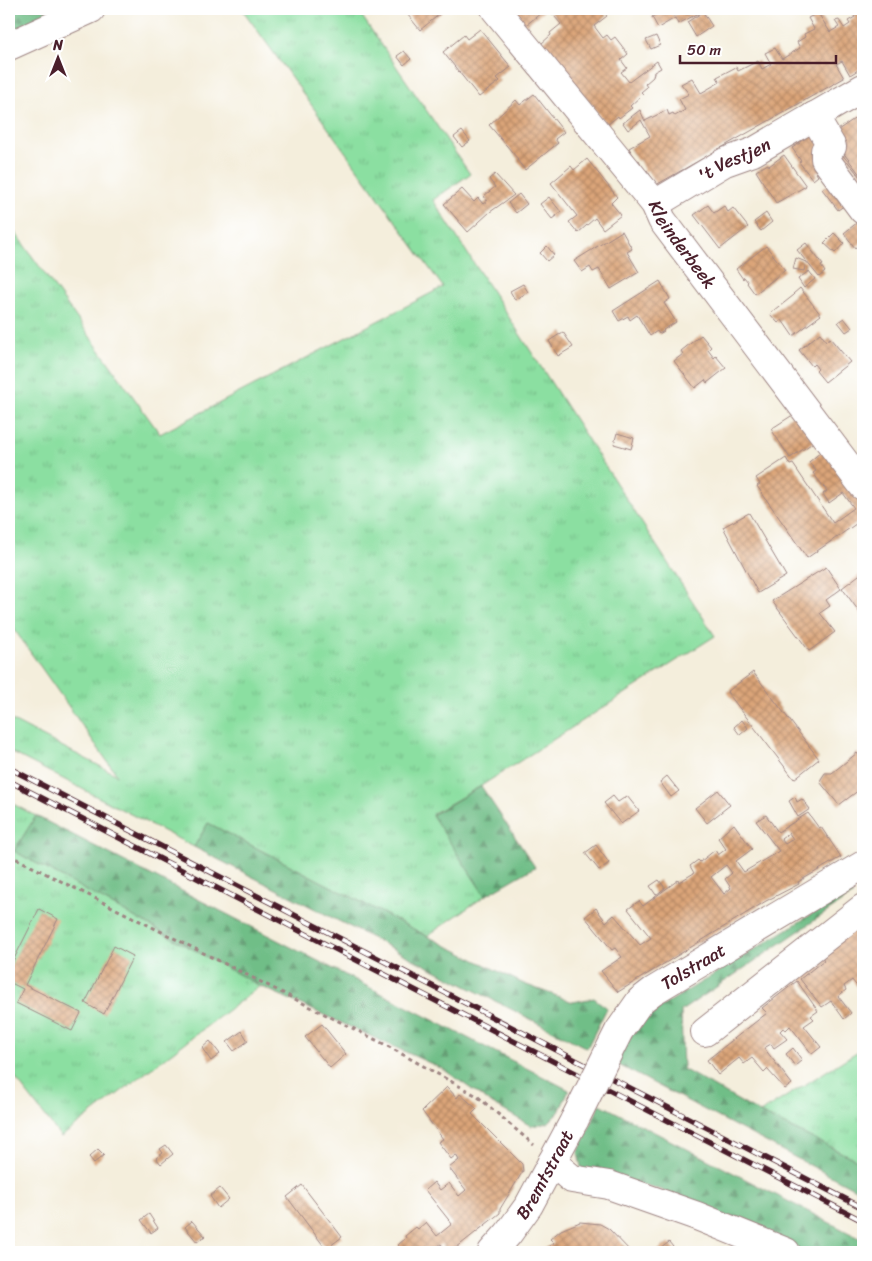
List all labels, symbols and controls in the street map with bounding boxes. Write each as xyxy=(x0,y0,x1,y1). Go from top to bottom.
north arrow xyxy=(32,32,82,82)
scale bar xyxy=(680,32,836,64)
text: N xyxy=(52,33,63,58)
text: 50 m xyxy=(687,37,722,63)
street label: 't Vestjen xyxy=(691,129,778,191)
street label: Kleinderbeek xyxy=(639,195,725,296)
street label: Tolstraat xyxy=(654,935,732,999)
street label: Bremtstraat xyxy=(507,1124,583,1227)

